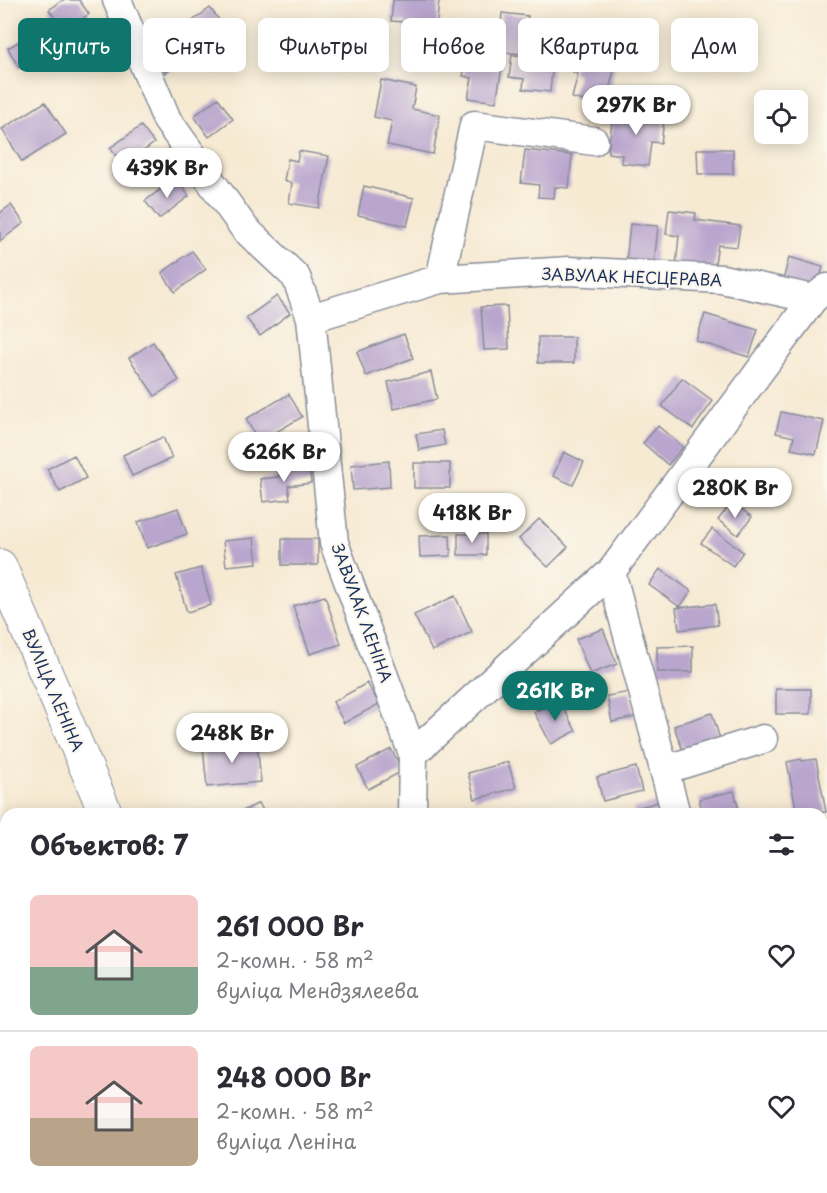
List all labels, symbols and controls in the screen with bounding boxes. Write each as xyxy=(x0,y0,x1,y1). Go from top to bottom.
chip: Купить xyxy=(18,18,131,72)
chip: Снять xyxy=(143,18,246,72)
chip: Фильтры xyxy=(258,18,389,72)
chip: Новое xyxy=(401,18,506,72)
chip: Квартира xyxy=(518,18,659,72)
chip: Дом xyxy=(671,18,758,72)
pin: 297K Br xyxy=(581,85,691,136)
text: 297K Br xyxy=(596,89,676,119)
map controls xyxy=(754,90,808,144)
button: locate xyxy=(754,90,808,144)
pin: 439K Br xyxy=(112,148,222,199)
text: 439K Br xyxy=(126,152,208,182)
street label: ЗАВУЛАК НЕСЦЕРАВА xyxy=(541,261,723,291)
pin: 626K Br xyxy=(229,432,339,483)
text: 626K Br xyxy=(242,436,326,466)
pin: 280K Br xyxy=(680,468,790,519)
text: 280K Br xyxy=(692,472,778,502)
pin: 418K Br xyxy=(417,493,527,544)
text: 418K Br xyxy=(432,497,512,527)
street label: ЗАВУЛАК ЛЕНІНА xyxy=(327,540,399,686)
street label: ВУЛІЦА ЛЕНІНА xyxy=(17,624,91,755)
pin: 261K Br xyxy=(500,671,610,722)
text: 261K Br xyxy=(516,675,594,705)
pin: 248K Br xyxy=(177,713,287,764)
text: 248K Br xyxy=(190,717,274,747)
text: Объектов: 7 xyxy=(30,825,188,864)
icon: filters xyxy=(765,828,798,861)
text: 261 000 Br xyxy=(216,906,364,945)
icon: home xyxy=(78,919,150,991)
icon: heart xyxy=(765,939,798,972)
text: 2-комн. · 58 m² xyxy=(216,945,374,975)
text: вуліца Мендзялеева xyxy=(216,975,418,1005)
text: 248 000 Br xyxy=(216,1057,371,1096)
icon: home xyxy=(78,1070,150,1142)
icon: heart xyxy=(765,1090,798,1123)
text: 2-комн. · 58 m² xyxy=(216,1096,374,1126)
text: вуліца Леніна xyxy=(216,1126,356,1156)

